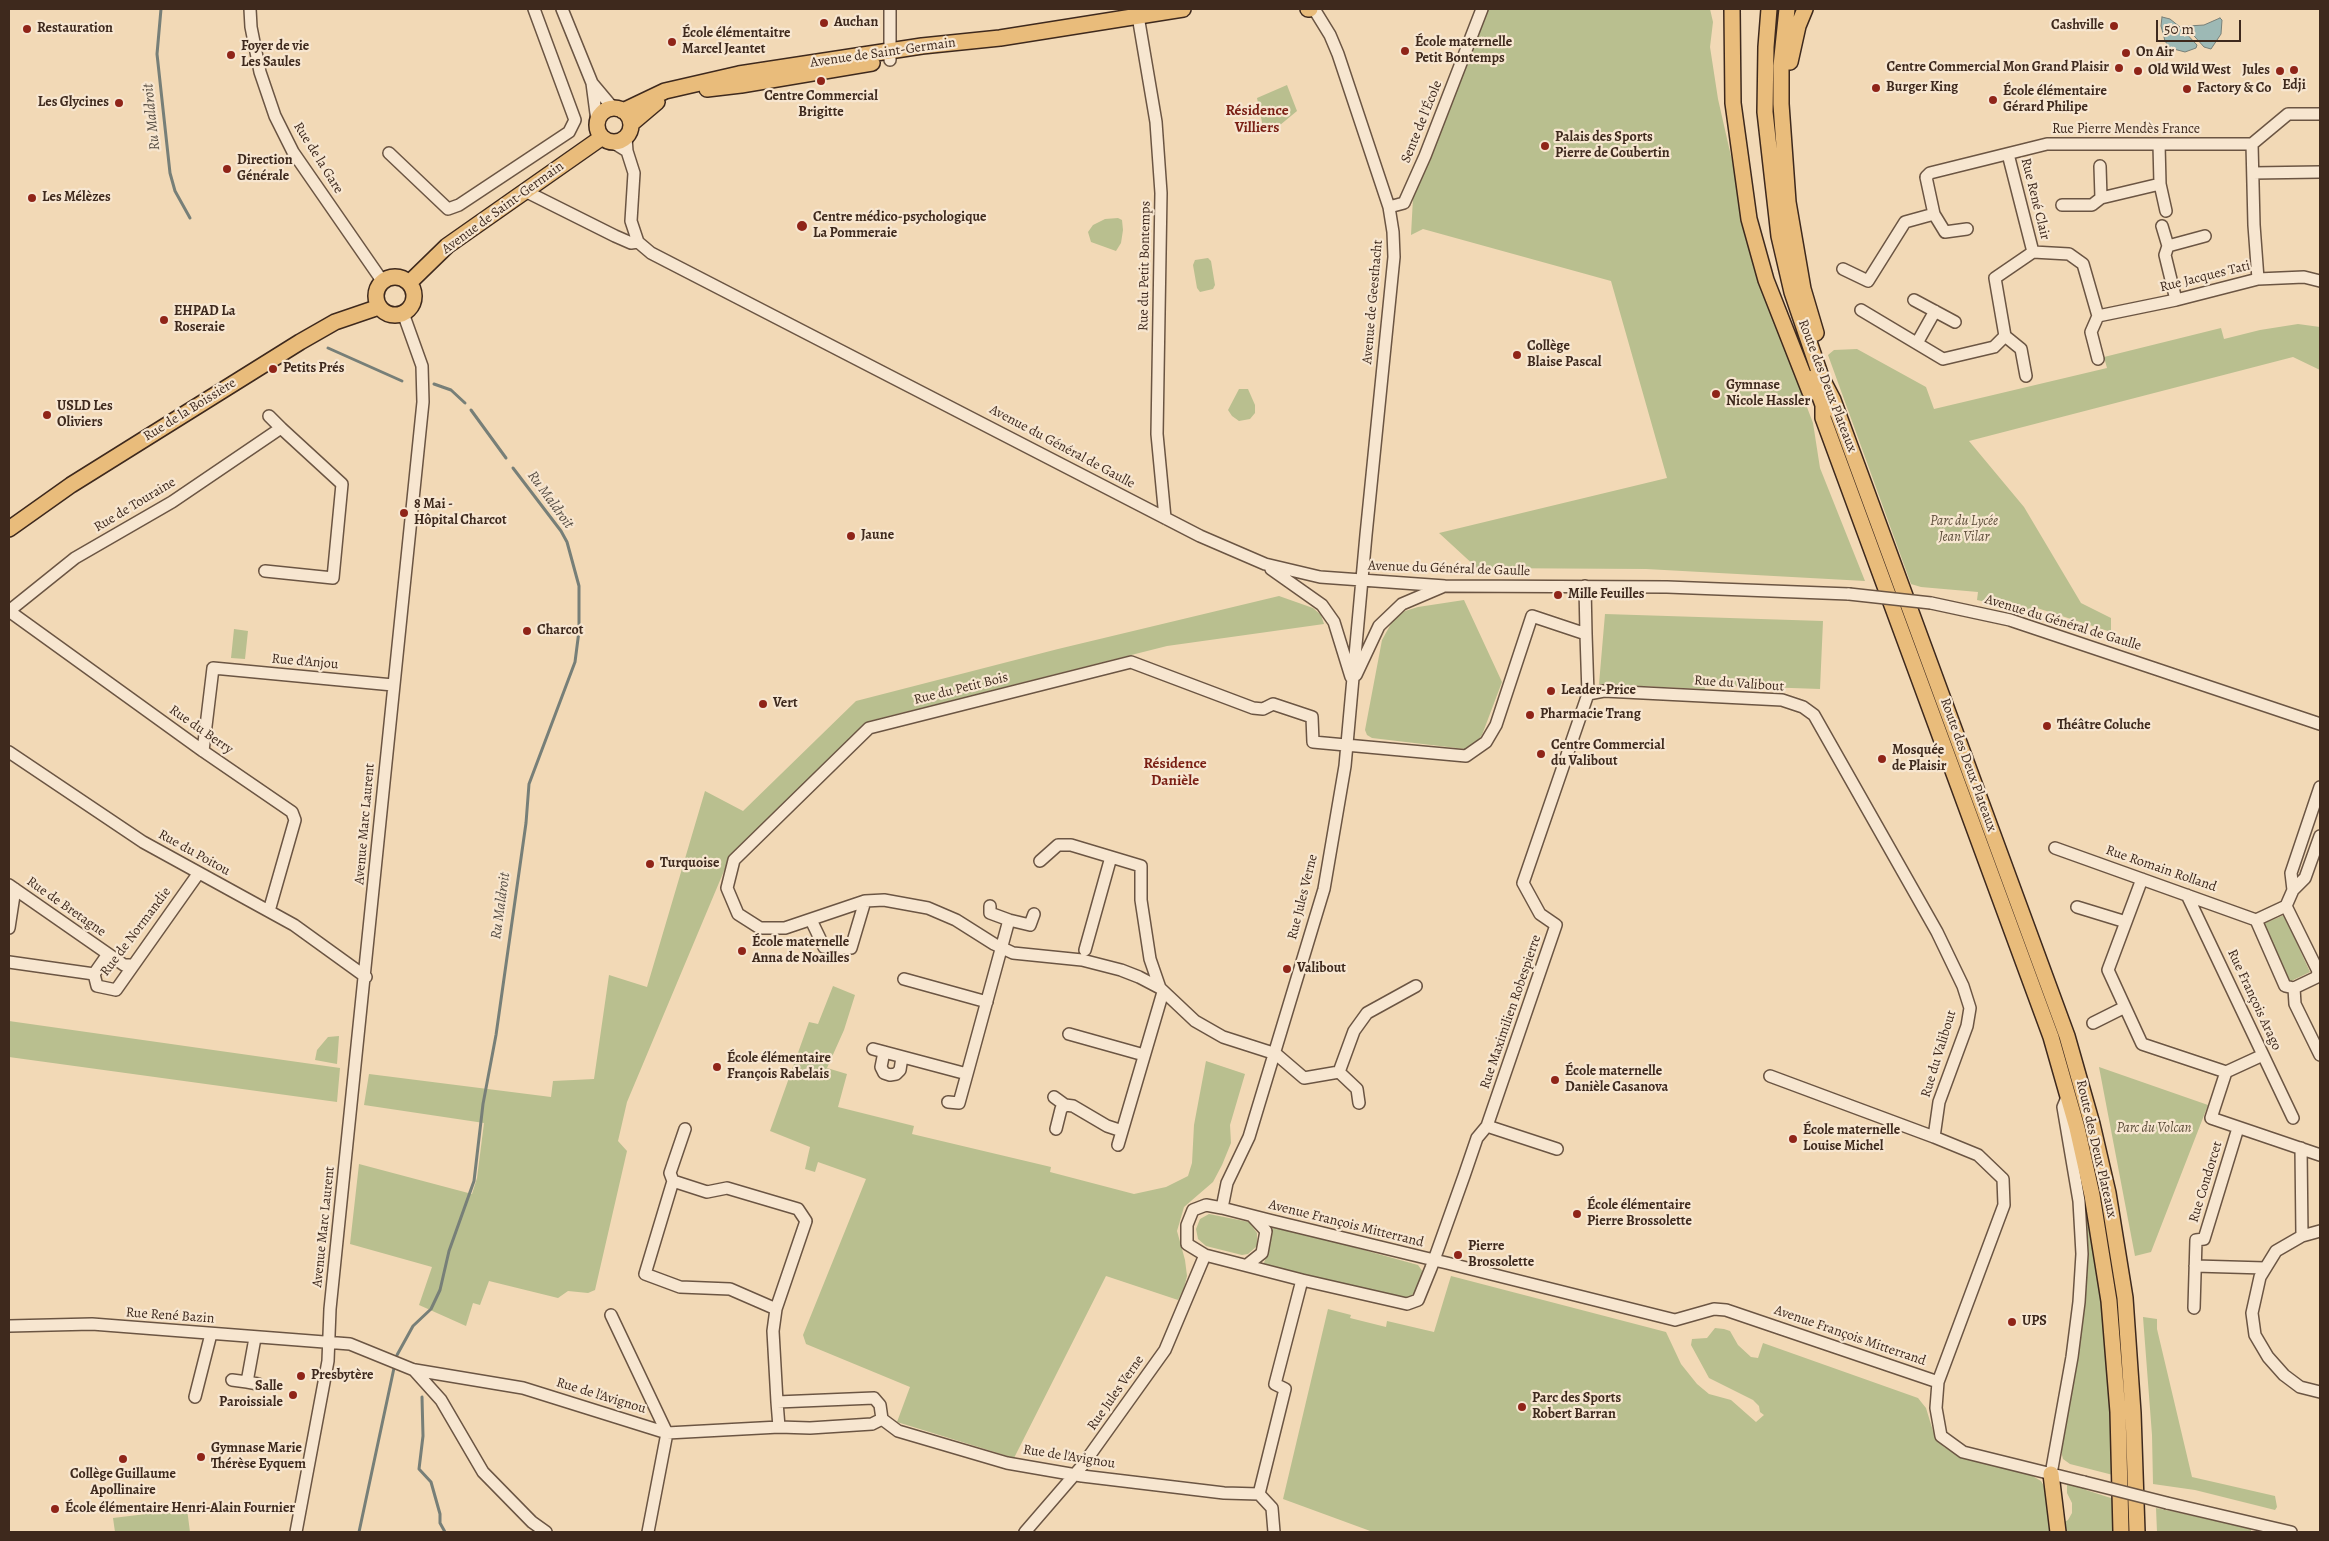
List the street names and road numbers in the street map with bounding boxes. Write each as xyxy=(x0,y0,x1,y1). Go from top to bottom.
street label: Avenue de Saint-Germain xyxy=(809,34,957,72)
street label: Sente de l'École xyxy=(1398,78,1446,166)
street label: Rue de la Gare xyxy=(289,119,347,197)
street label: Rue Pierre Mendès France xyxy=(2052,122,2200,138)
street label: Rue René Clair xyxy=(2017,156,2053,242)
street label: Avenue de Saint-Germain xyxy=(439,158,567,258)
street label: Rue du Petit Bontemps xyxy=(1135,201,1155,331)
street label: Avenue de Geesthacht xyxy=(1359,239,1387,365)
street label: Rue Jacques Tati xyxy=(2158,258,2252,296)
street label: Route des Deux Plateaux xyxy=(1794,317,1860,455)
street label: Rue de la Boissière xyxy=(141,375,239,445)
street label: Avenue du Général de Gaulle xyxy=(986,401,1138,493)
street label: Rue de Touraine xyxy=(91,474,179,536)
street label: Avenue du Général de Gaulle xyxy=(1368,558,1530,580)
street label: Avenue du Général de Gaulle xyxy=(1983,591,2143,655)
street label: Rue d'Anjou xyxy=(271,651,339,673)
street label: Rue du Petit Bois xyxy=(912,669,1010,709)
street label: Rue du Valibout xyxy=(1693,672,1785,696)
street label: Route des Deux Plateaux xyxy=(1936,696,2000,834)
street label: Rue du Berry xyxy=(166,702,236,758)
street label: Avenue Marc Laurent xyxy=(351,763,379,885)
street label: Rue du Poitou xyxy=(155,826,233,880)
street label: Rue Romain Rolland xyxy=(2103,842,2219,896)
street label: Rue Jules Verne xyxy=(1284,852,1322,942)
street label: Rue de Bretagne xyxy=(23,873,109,941)
street label: Rue de Normandie xyxy=(97,884,175,980)
street label: Rue Maximilien Robespierre xyxy=(1477,933,1545,1091)
street label: Rue François Arago xyxy=(2223,947,2285,1053)
street label: Rue du Valibout xyxy=(1918,1008,1960,1100)
street label: Route des Deux Plateaux xyxy=(2072,1078,2120,1220)
street label: Rue Condorcet xyxy=(2186,1139,2226,1225)
street label: Avenue Marc Laurent xyxy=(309,1166,339,1288)
street label: Avenue François Mitterrand xyxy=(1267,1197,1425,1251)
street label: Avenue François Mitterrand xyxy=(1772,1302,1928,1370)
street label: Rue René Bazin xyxy=(125,1305,215,1327)
street label: Rue Jules Verne xyxy=(1084,1352,1148,1434)
street label: Rue de l'Avignou xyxy=(554,1374,648,1418)
street label: Rue de l'Avignou xyxy=(1022,1441,1116,1473)

